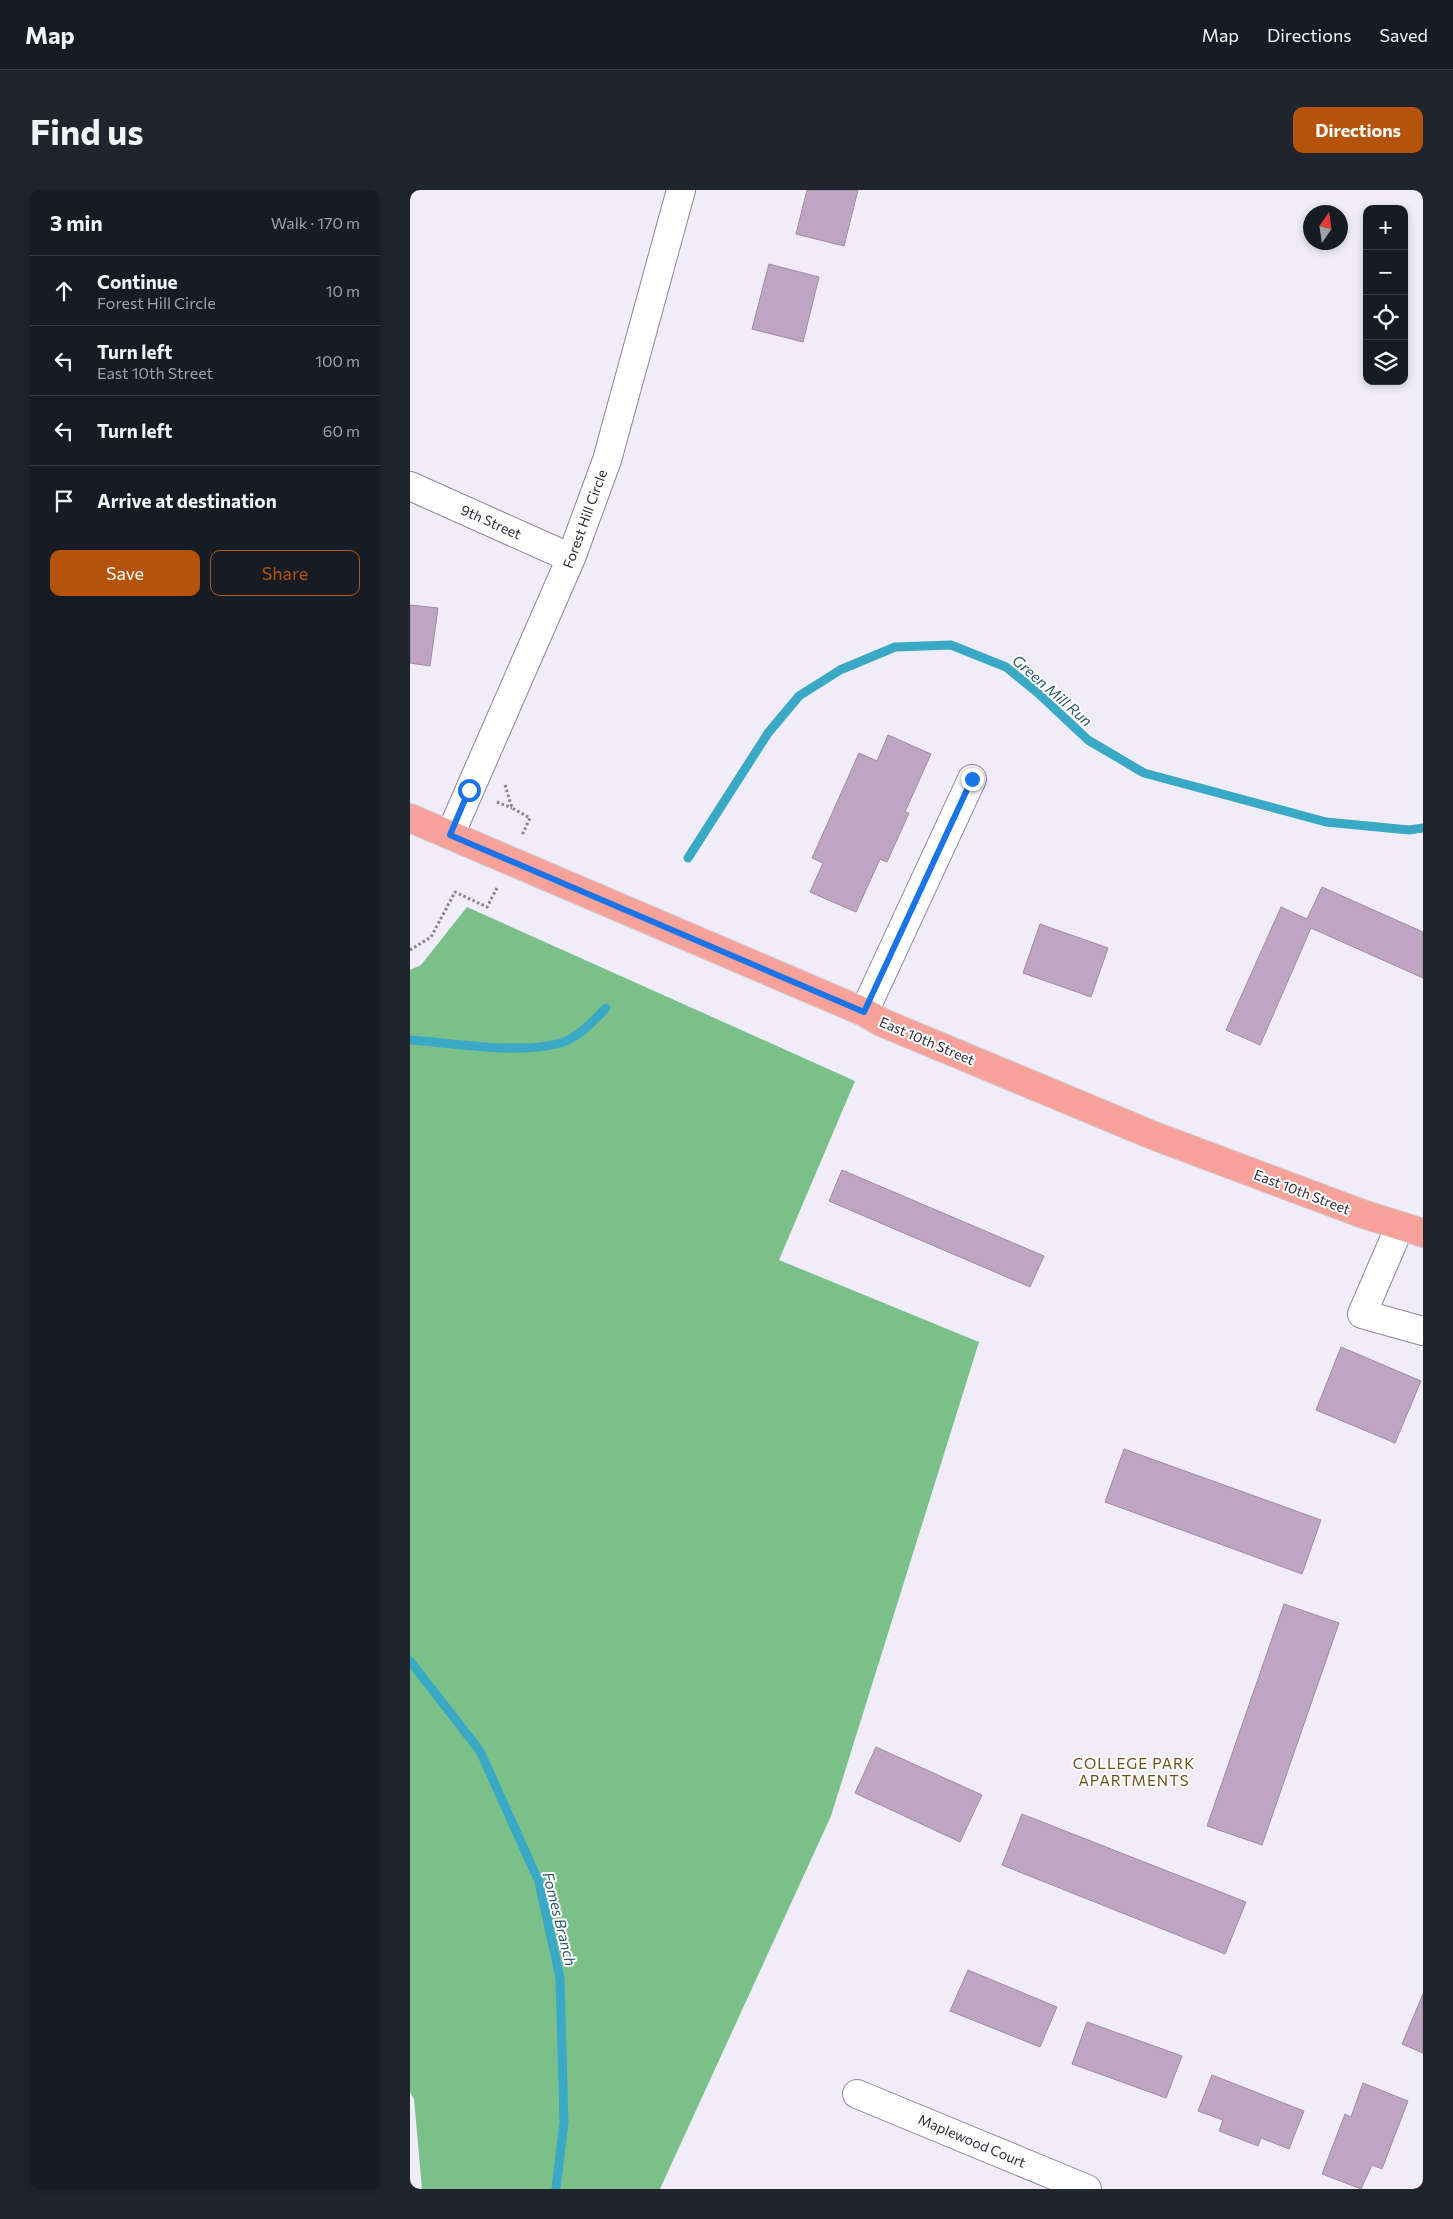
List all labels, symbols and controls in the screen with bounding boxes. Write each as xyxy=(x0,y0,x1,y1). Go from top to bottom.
text: Map xyxy=(25,20,75,49)
text: Map xyxy=(1202,24,1239,46)
text: Directions xyxy=(1267,24,1351,46)
text: Saved xyxy=(1379,24,1428,46)
button: Directions xyxy=(1293,107,1423,153)
text: Find us xyxy=(30,109,144,152)
north arrow xyxy=(1303,205,1348,250)
map controls xyxy=(1363,205,1408,385)
button: + xyxy=(1363,205,1408,250)
text: 3 min xyxy=(50,210,103,235)
text: Walk · 170 m xyxy=(271,213,360,232)
button: − xyxy=(1363,250,1408,295)
text: Continue xyxy=(97,270,177,293)
icon: ahead xyxy=(50,277,78,305)
text: 10 m xyxy=(326,281,360,300)
text: Forest Hill Circle xyxy=(97,293,216,312)
button: locate xyxy=(1363,295,1408,340)
text: Turn left xyxy=(97,340,172,363)
button: layers xyxy=(1363,340,1408,385)
icon: left xyxy=(50,347,78,375)
text: 100 m xyxy=(315,351,360,370)
text: East 10th Street xyxy=(97,363,213,382)
icon: left xyxy=(50,417,78,445)
text: Turn left xyxy=(97,419,172,442)
text: 60 m xyxy=(323,421,360,440)
street label: Forest Hill Circle xyxy=(559,467,610,571)
icon: arrive xyxy=(50,487,78,515)
text: Arrive at destination xyxy=(97,489,277,512)
street label: 9th Street xyxy=(458,501,524,543)
button: Save xyxy=(50,550,200,596)
button: Share xyxy=(210,550,360,596)
water label: Green Mill Run xyxy=(1009,651,1096,730)
route end xyxy=(961,768,984,791)
route start xyxy=(458,779,481,802)
street label: East 10th Street xyxy=(877,1013,977,1068)
street label: East 10th Street xyxy=(1252,1165,1353,1218)
district label: COLLEGE PARK APARTMENTS xyxy=(1073,1754,1195,1789)
water label: Fomes Branch xyxy=(540,1870,580,1967)
street label: Maplewood Court xyxy=(916,2110,1029,2171)

